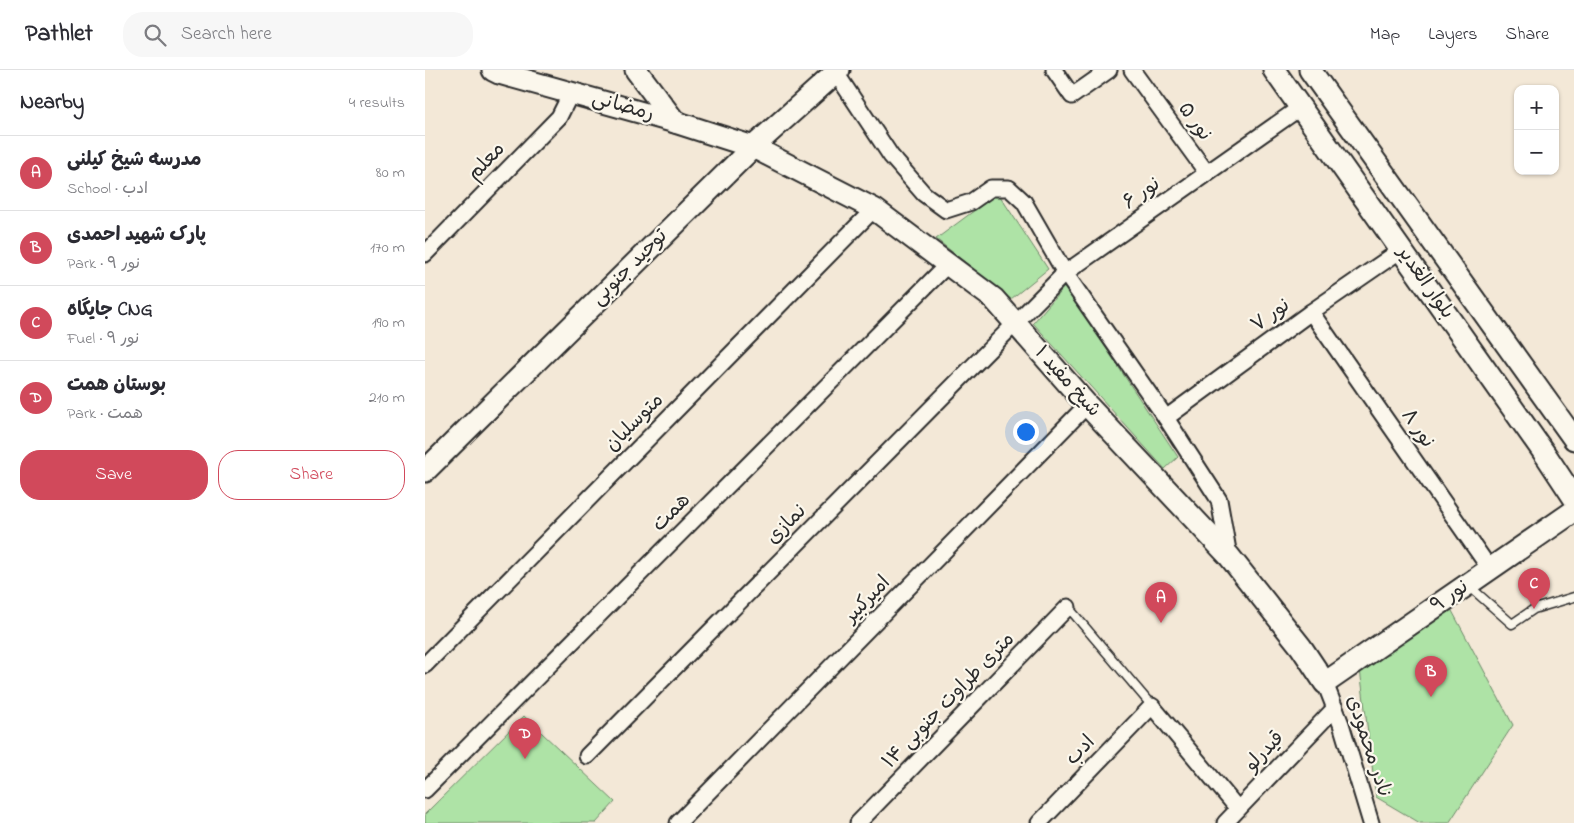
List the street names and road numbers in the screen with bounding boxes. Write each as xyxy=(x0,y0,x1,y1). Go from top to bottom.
street label: رمضانی xyxy=(589,84,657,130)
street label: نور ۵ xyxy=(1170,96,1218,148)
street label: معلم xyxy=(461,136,513,188)
street label: نور ۶ xyxy=(1117,171,1167,217)
street label: توحید جنوبی xyxy=(585,223,675,313)
street label: بلوار الغدیر xyxy=(1388,239,1461,325)
street label: نور ۷ xyxy=(1245,292,1297,340)
street label: شیخ مفید ۱ xyxy=(1027,340,1107,424)
street label: متوسلیان xyxy=(599,387,671,459)
street label: نور ۸ xyxy=(1393,403,1441,455)
street label: همت xyxy=(646,487,698,539)
street label: نمازی xyxy=(760,498,814,552)
street label: امیرکبیر xyxy=(837,570,898,632)
street label: نور ۹ xyxy=(1425,573,1475,621)
street label: ۱۴ متری طراوت جنوبی xyxy=(876,626,1022,776)
street label: نادر محمودی xyxy=(1338,692,1398,802)
street label: قیدرلو xyxy=(1238,725,1292,780)
street label: ادب xyxy=(1059,729,1103,773)

